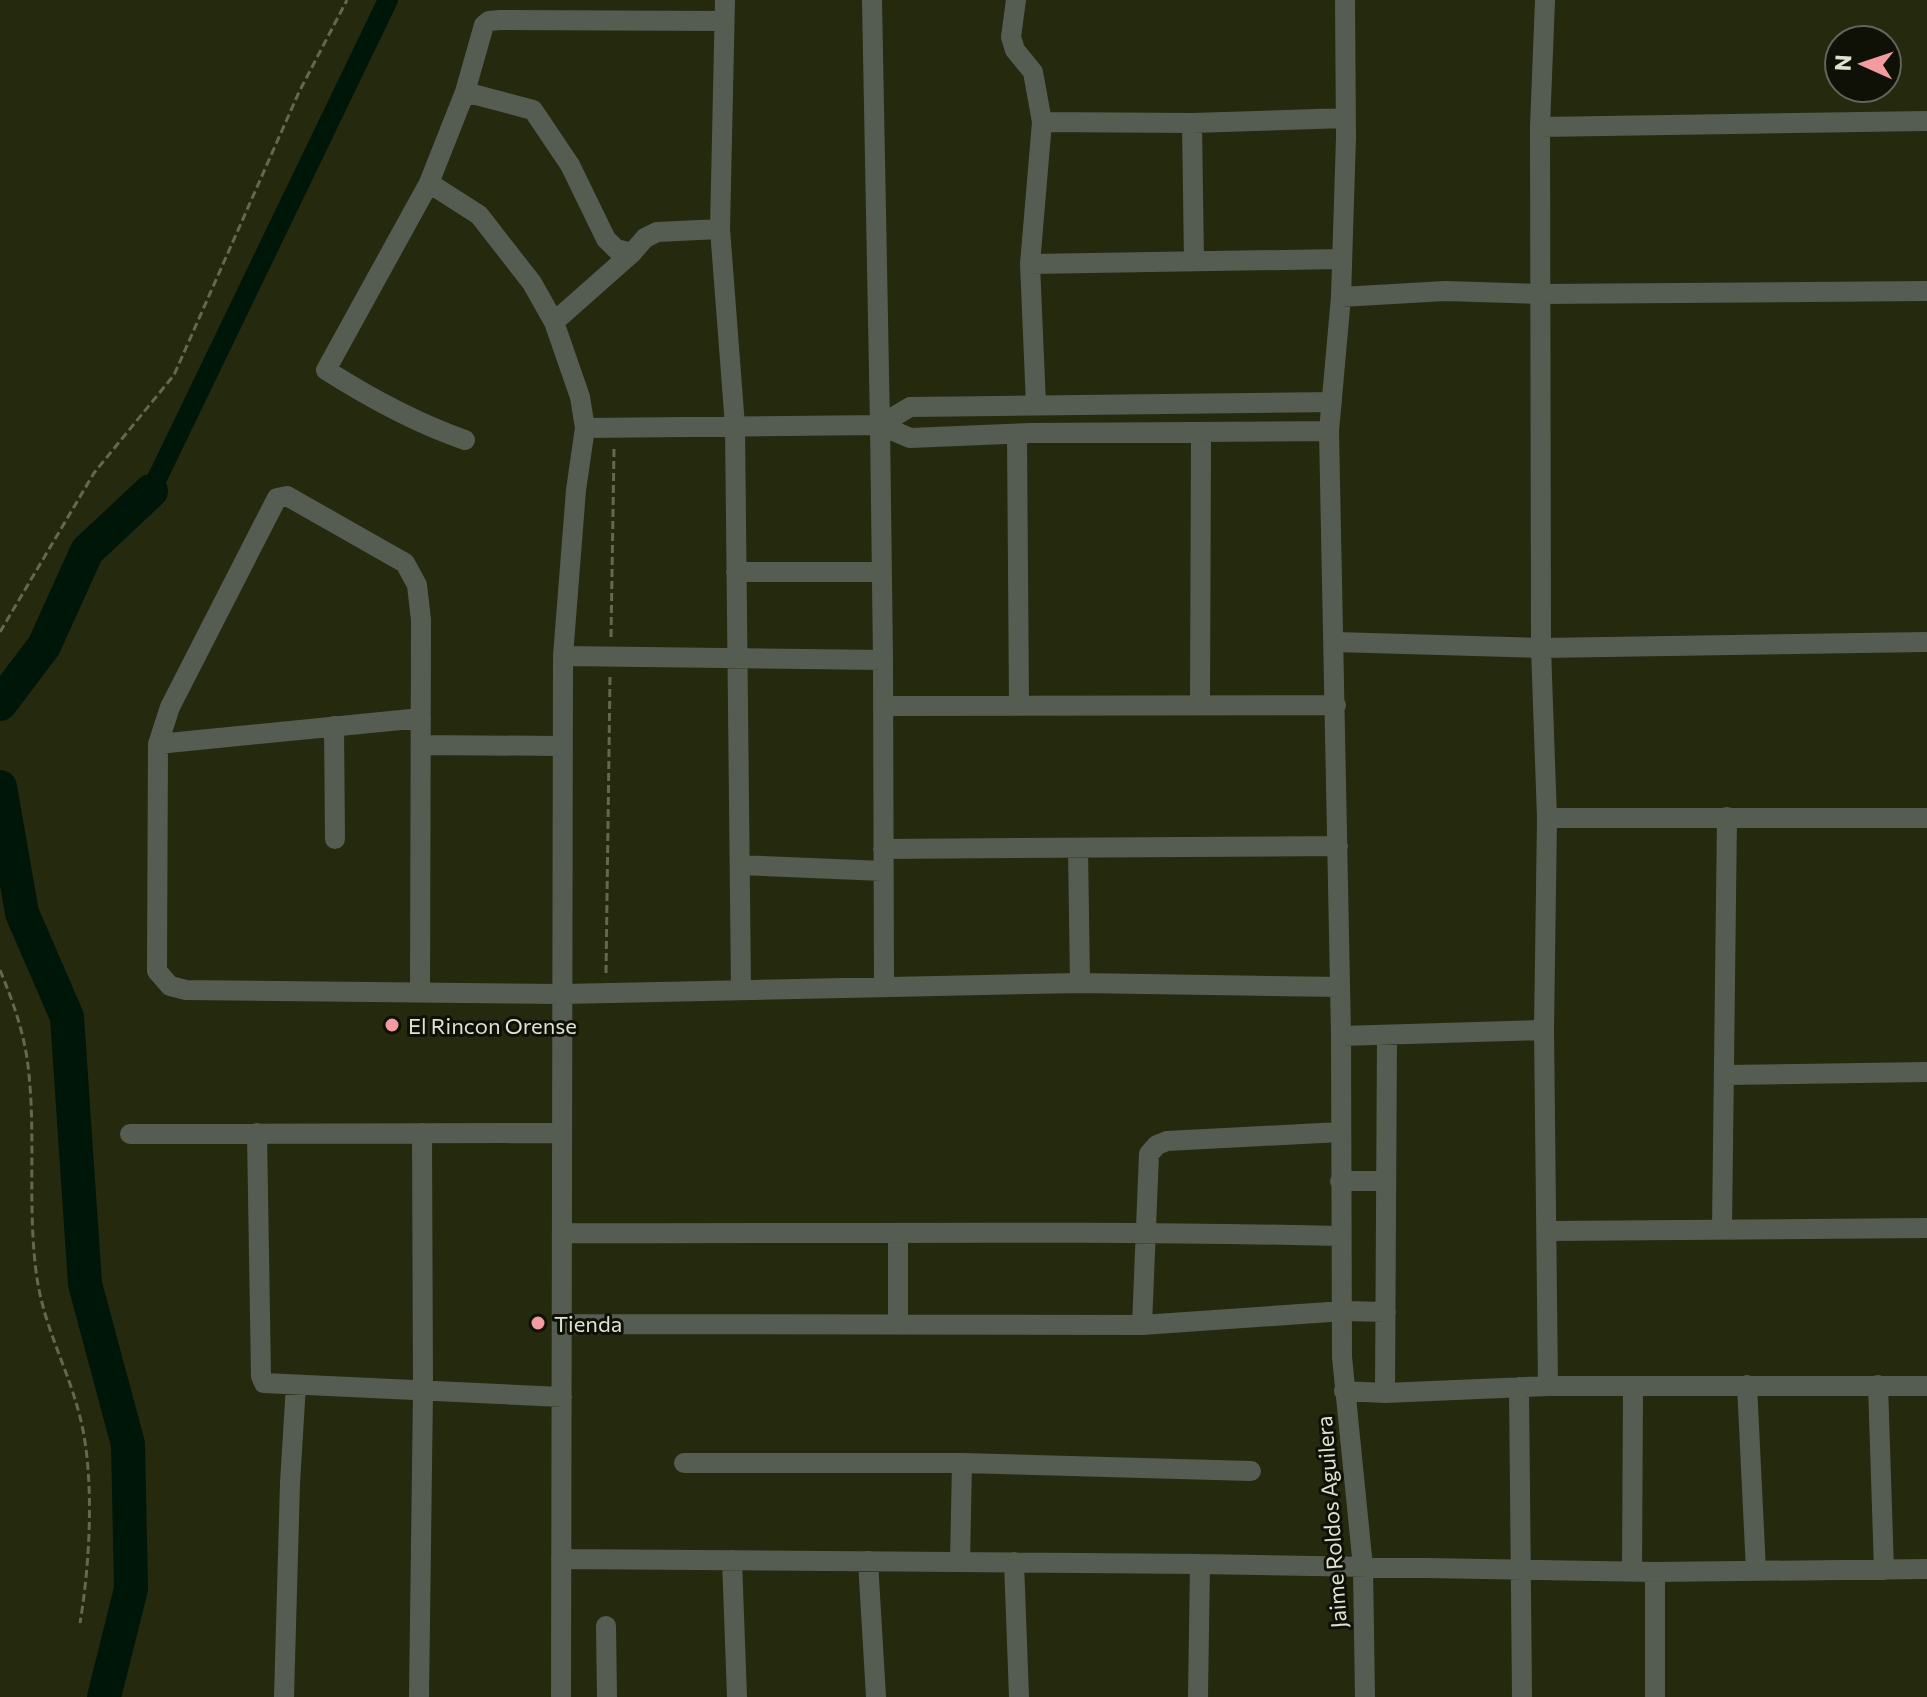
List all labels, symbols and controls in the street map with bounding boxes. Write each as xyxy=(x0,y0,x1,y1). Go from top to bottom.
north arrow xyxy=(1823,24,1903,104)
text: N xyxy=(1829,54,1856,72)
place label: El Rincon Orense xyxy=(408,1012,577,1039)
marker: El Rincon Orense xyxy=(383,1016,401,1034)
place label: Tienda xyxy=(554,1310,622,1337)
marker: Tienda xyxy=(529,1314,547,1332)
street label: Jaime Roldos Aguilera xyxy=(1310,1415,1352,1629)

